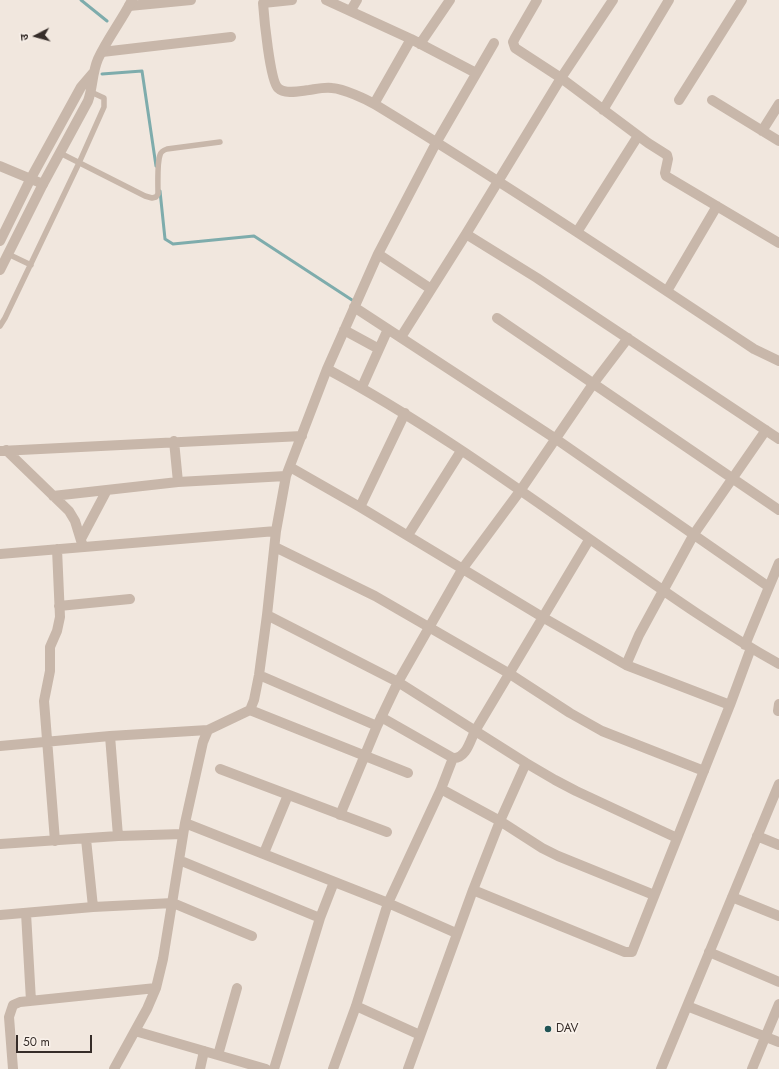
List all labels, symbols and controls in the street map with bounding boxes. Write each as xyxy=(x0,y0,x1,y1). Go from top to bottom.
north arrow xyxy=(16,16,56,56)
text: उ xyxy=(16,33,32,41)
place label: DAV xyxy=(556,1022,578,1036)
marker: DAV xyxy=(543,1024,553,1034)
scale bar xyxy=(18,1027,94,1053)
text: 50 m xyxy=(23,1033,50,1051)

